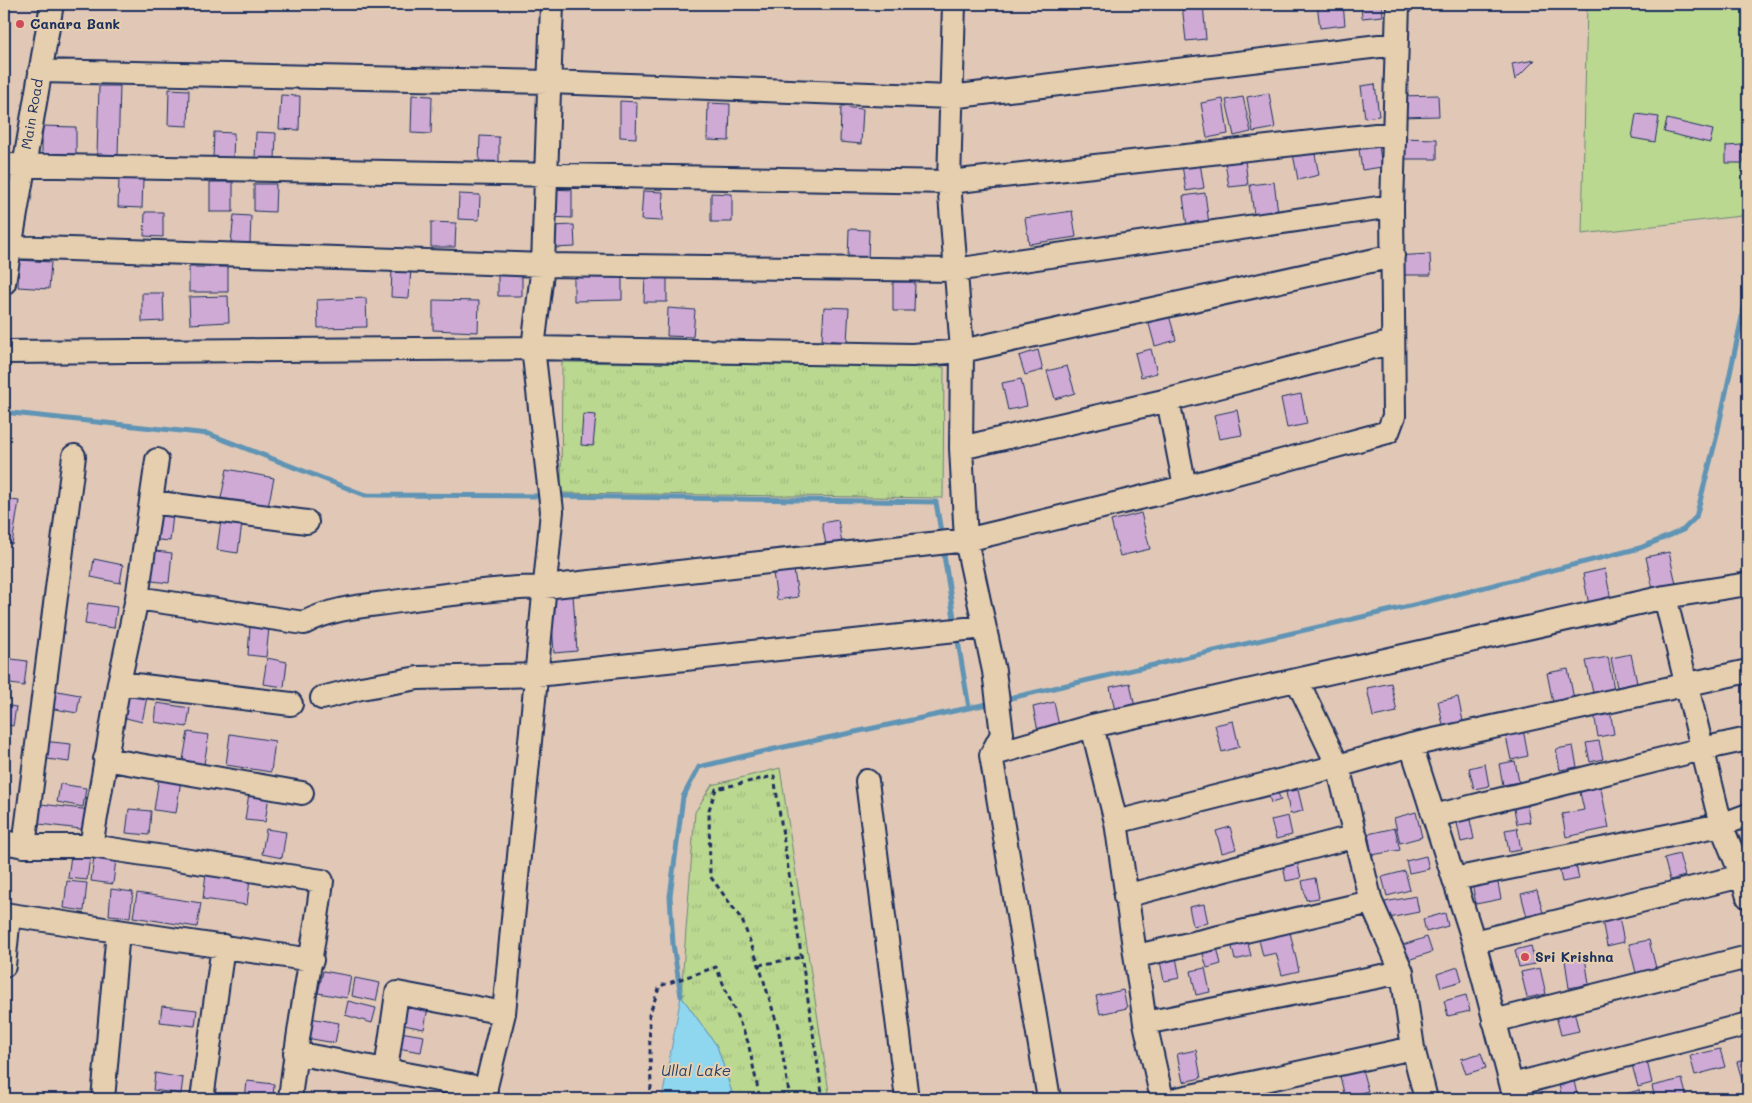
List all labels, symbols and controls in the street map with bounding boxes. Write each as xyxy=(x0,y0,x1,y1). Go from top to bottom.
place label: Canara Bank xyxy=(30,14,120,33)
marker: Canara Bank xyxy=(14,18,26,30)
street label: Main Road xyxy=(16,77,47,151)
place label: Sri Krishna xyxy=(1535,947,1614,966)
marker: Sri Krishna xyxy=(1519,951,1531,963)
water label: Ullal Lake xyxy=(661,1060,731,1080)

